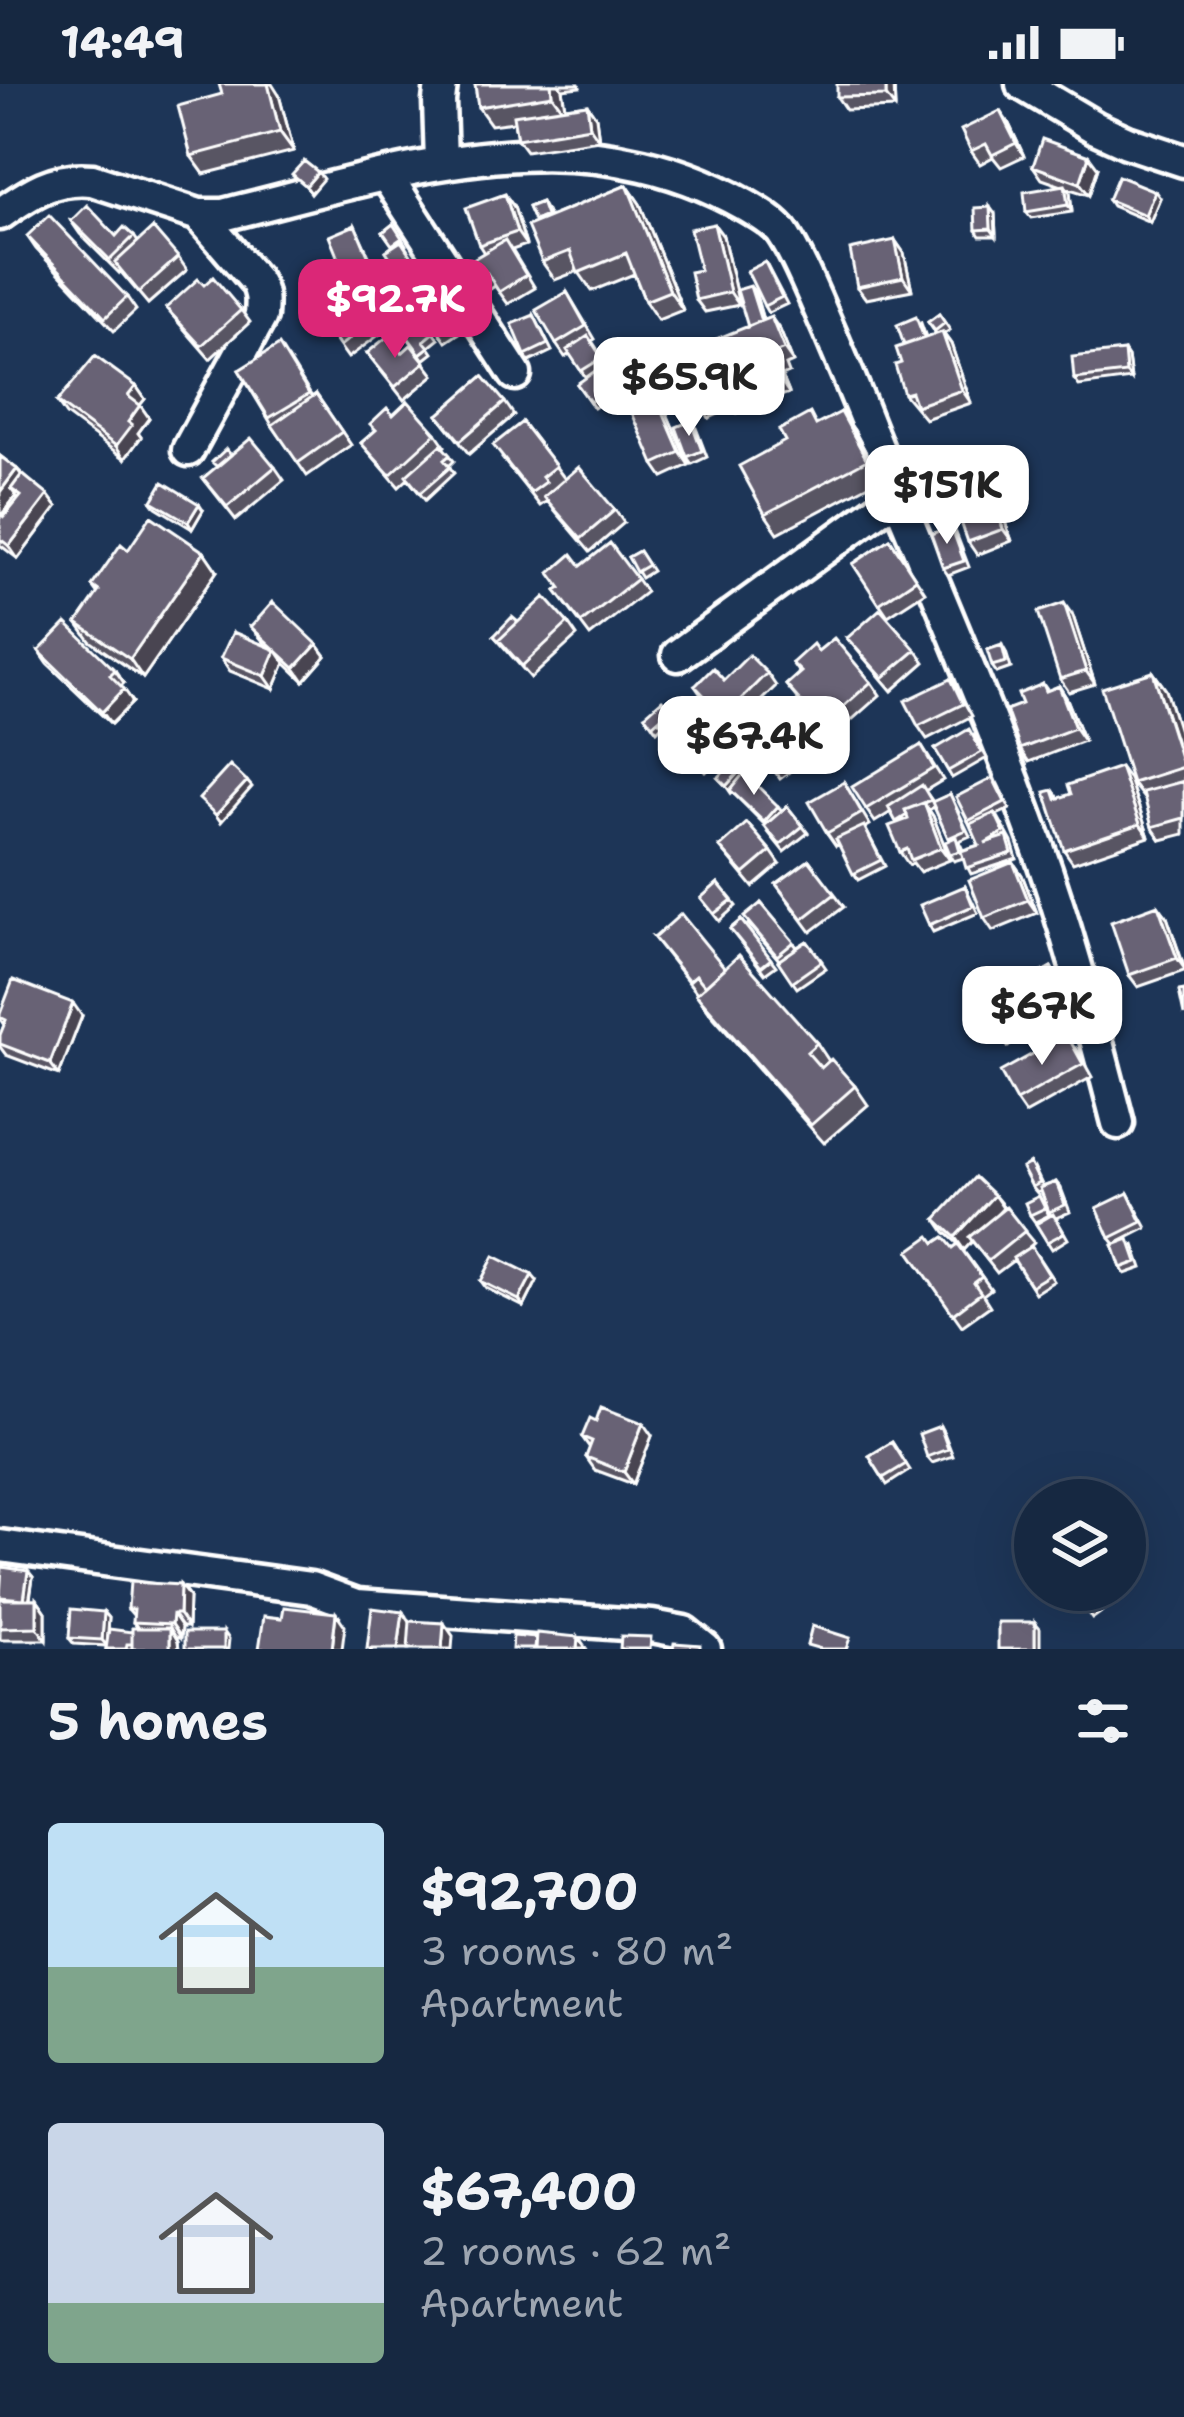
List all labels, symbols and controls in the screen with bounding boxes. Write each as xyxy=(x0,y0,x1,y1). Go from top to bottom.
text: 14:49 xyxy=(60,12,185,72)
pin: $92.7K xyxy=(297,259,493,361)
text: $92.7K xyxy=(325,272,465,324)
pin: $65.9K xyxy=(591,337,787,439)
text: $65.9K xyxy=(621,350,757,402)
pin: $151K xyxy=(863,445,1031,547)
text: $151K xyxy=(892,458,1002,510)
pin: $67.4K xyxy=(656,696,852,798)
text: $67.4K xyxy=(685,709,823,761)
pin: $67K xyxy=(971,966,1113,1068)
text: $67K xyxy=(989,979,1095,1031)
map controls xyxy=(1014,1479,1146,1611)
button: layers xyxy=(1014,1479,1146,1611)
text: 5 homes xyxy=(48,1687,268,1755)
icon: filters xyxy=(1070,1688,1136,1754)
text: $92,700 xyxy=(420,1857,639,1925)
icon: home xyxy=(144,1871,288,2015)
text: 3 rooms · 80 m² xyxy=(420,1925,733,1977)
text: Apartment xyxy=(420,1977,623,2029)
text: $67,400 xyxy=(420,2157,637,2225)
icon: home xyxy=(144,2171,288,2315)
text: 2 rooms · 62 m² xyxy=(420,2225,732,2277)
text: Apartment xyxy=(420,2277,623,2329)

